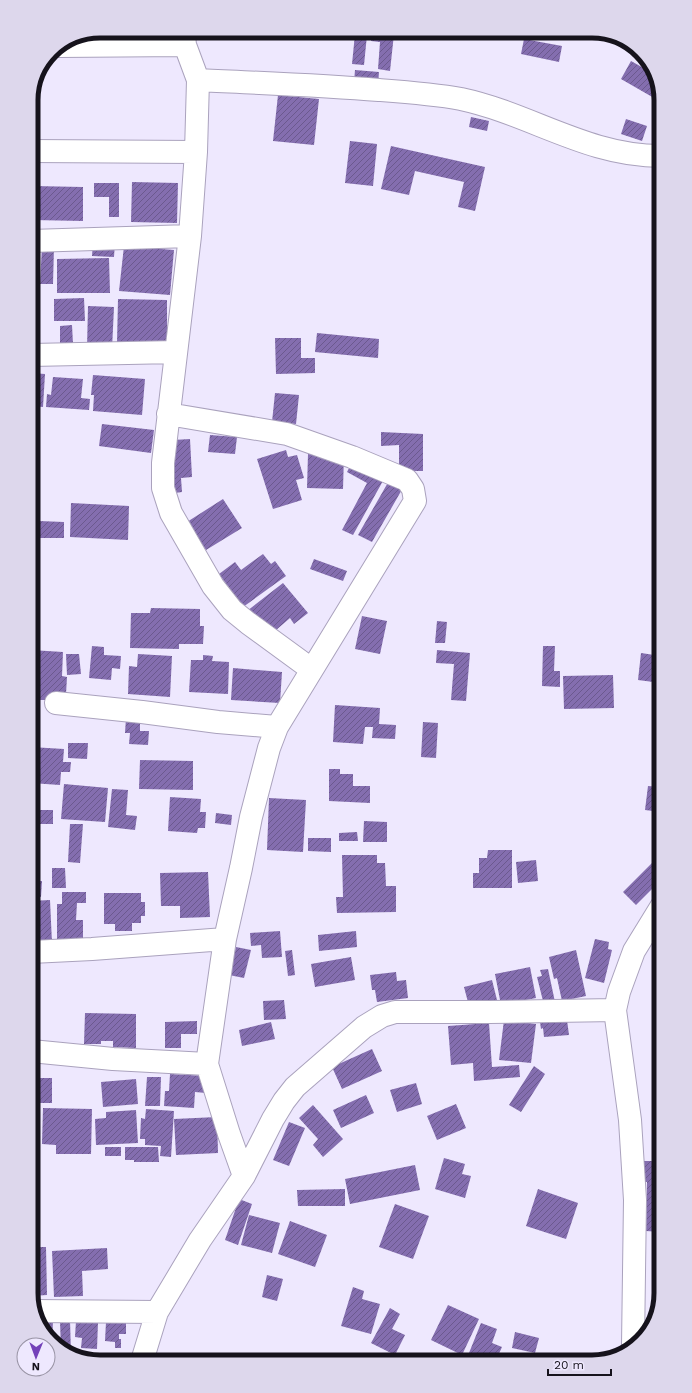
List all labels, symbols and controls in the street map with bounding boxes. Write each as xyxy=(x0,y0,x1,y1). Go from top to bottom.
north arrow xyxy=(16,1337,56,1377)
scale bar xyxy=(548,1351,611,1377)
text: 20 m xyxy=(554,1358,584,1372)
text: N xyxy=(32,1360,40,1373)

